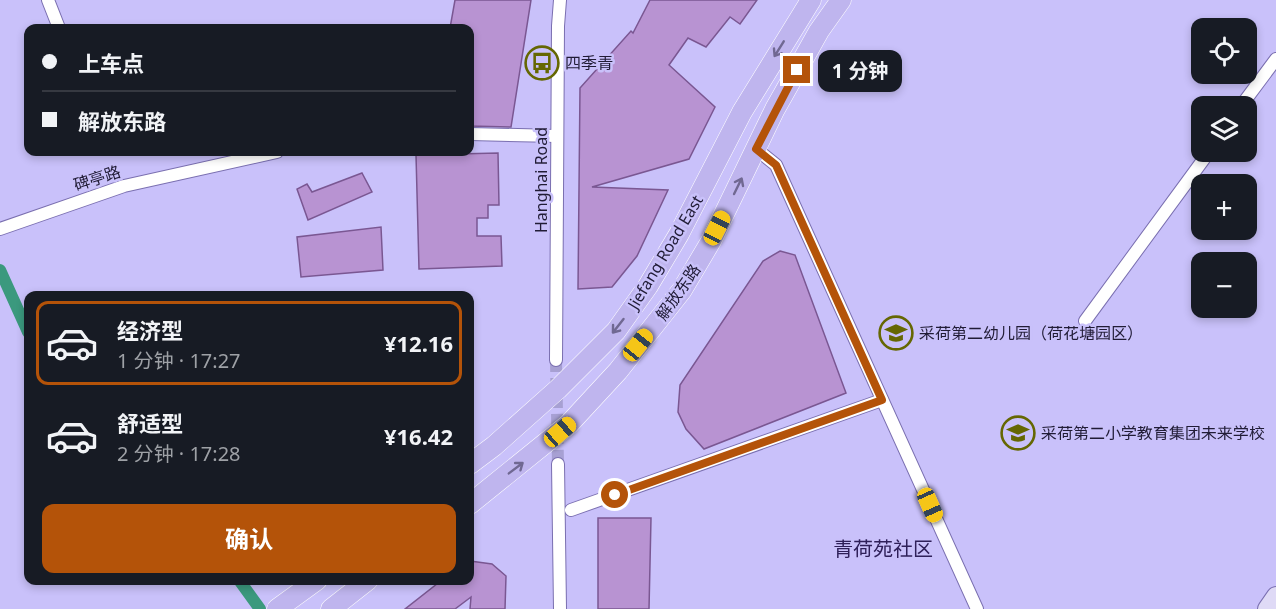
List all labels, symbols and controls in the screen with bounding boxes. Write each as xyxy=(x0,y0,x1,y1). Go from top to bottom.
map controls xyxy=(1191,18,1257,318)
button: locate xyxy=(1191,18,1257,84)
one-way arrow xyxy=(772,40,784,57)
bus stop icon: 四季青 xyxy=(524,45,560,81)
text: 上车点 xyxy=(78,48,144,78)
callout: 1 分钟 xyxy=(818,49,902,91)
place label: 四季青 xyxy=(565,52,613,74)
route end xyxy=(783,56,810,83)
text: 1 分钟 xyxy=(832,57,888,84)
button: layers xyxy=(1191,96,1257,162)
text: 解放东路 xyxy=(78,106,166,136)
street label: Hanghai Road xyxy=(530,127,552,233)
street label: 碑亭路 xyxy=(71,160,123,196)
button: + xyxy=(1191,174,1257,240)
one-way arrow xyxy=(733,177,745,195)
street label: Jiefang Road East xyxy=(621,191,708,315)
car xyxy=(701,208,733,248)
button: − xyxy=(1191,252,1257,318)
street label: 解放东路 xyxy=(651,259,705,325)
text: 经济型 xyxy=(117,315,183,345)
school or university icon: 采荷第二幼儿园（荷花塘园区） xyxy=(878,315,914,351)
icon: car xyxy=(45,316,99,370)
one-way arrow xyxy=(612,318,625,334)
place label: 采荷第二幼儿园（荷花塘园区） xyxy=(919,322,1143,344)
car xyxy=(620,325,656,365)
text: ¥12.16 xyxy=(384,328,453,358)
text: 1 分钟 · 17:27 xyxy=(117,347,241,374)
text: 舒适型 xyxy=(117,408,183,438)
icon: car xyxy=(45,409,99,463)
car xyxy=(541,413,579,451)
school or university icon: 采荷第二小学教育集团未来学校 xyxy=(1000,415,1036,451)
text: ¥16.42 xyxy=(384,421,453,451)
place label: 采荷第二小学教育集团未来学校 xyxy=(1041,422,1265,444)
text: 2 分钟 · 17:28 xyxy=(117,440,241,467)
one-way arrow xyxy=(508,462,524,475)
route start xyxy=(601,481,628,508)
car xyxy=(914,485,946,525)
button: 确认 xyxy=(42,504,456,573)
district label: 青荷苑社区 xyxy=(833,535,933,562)

